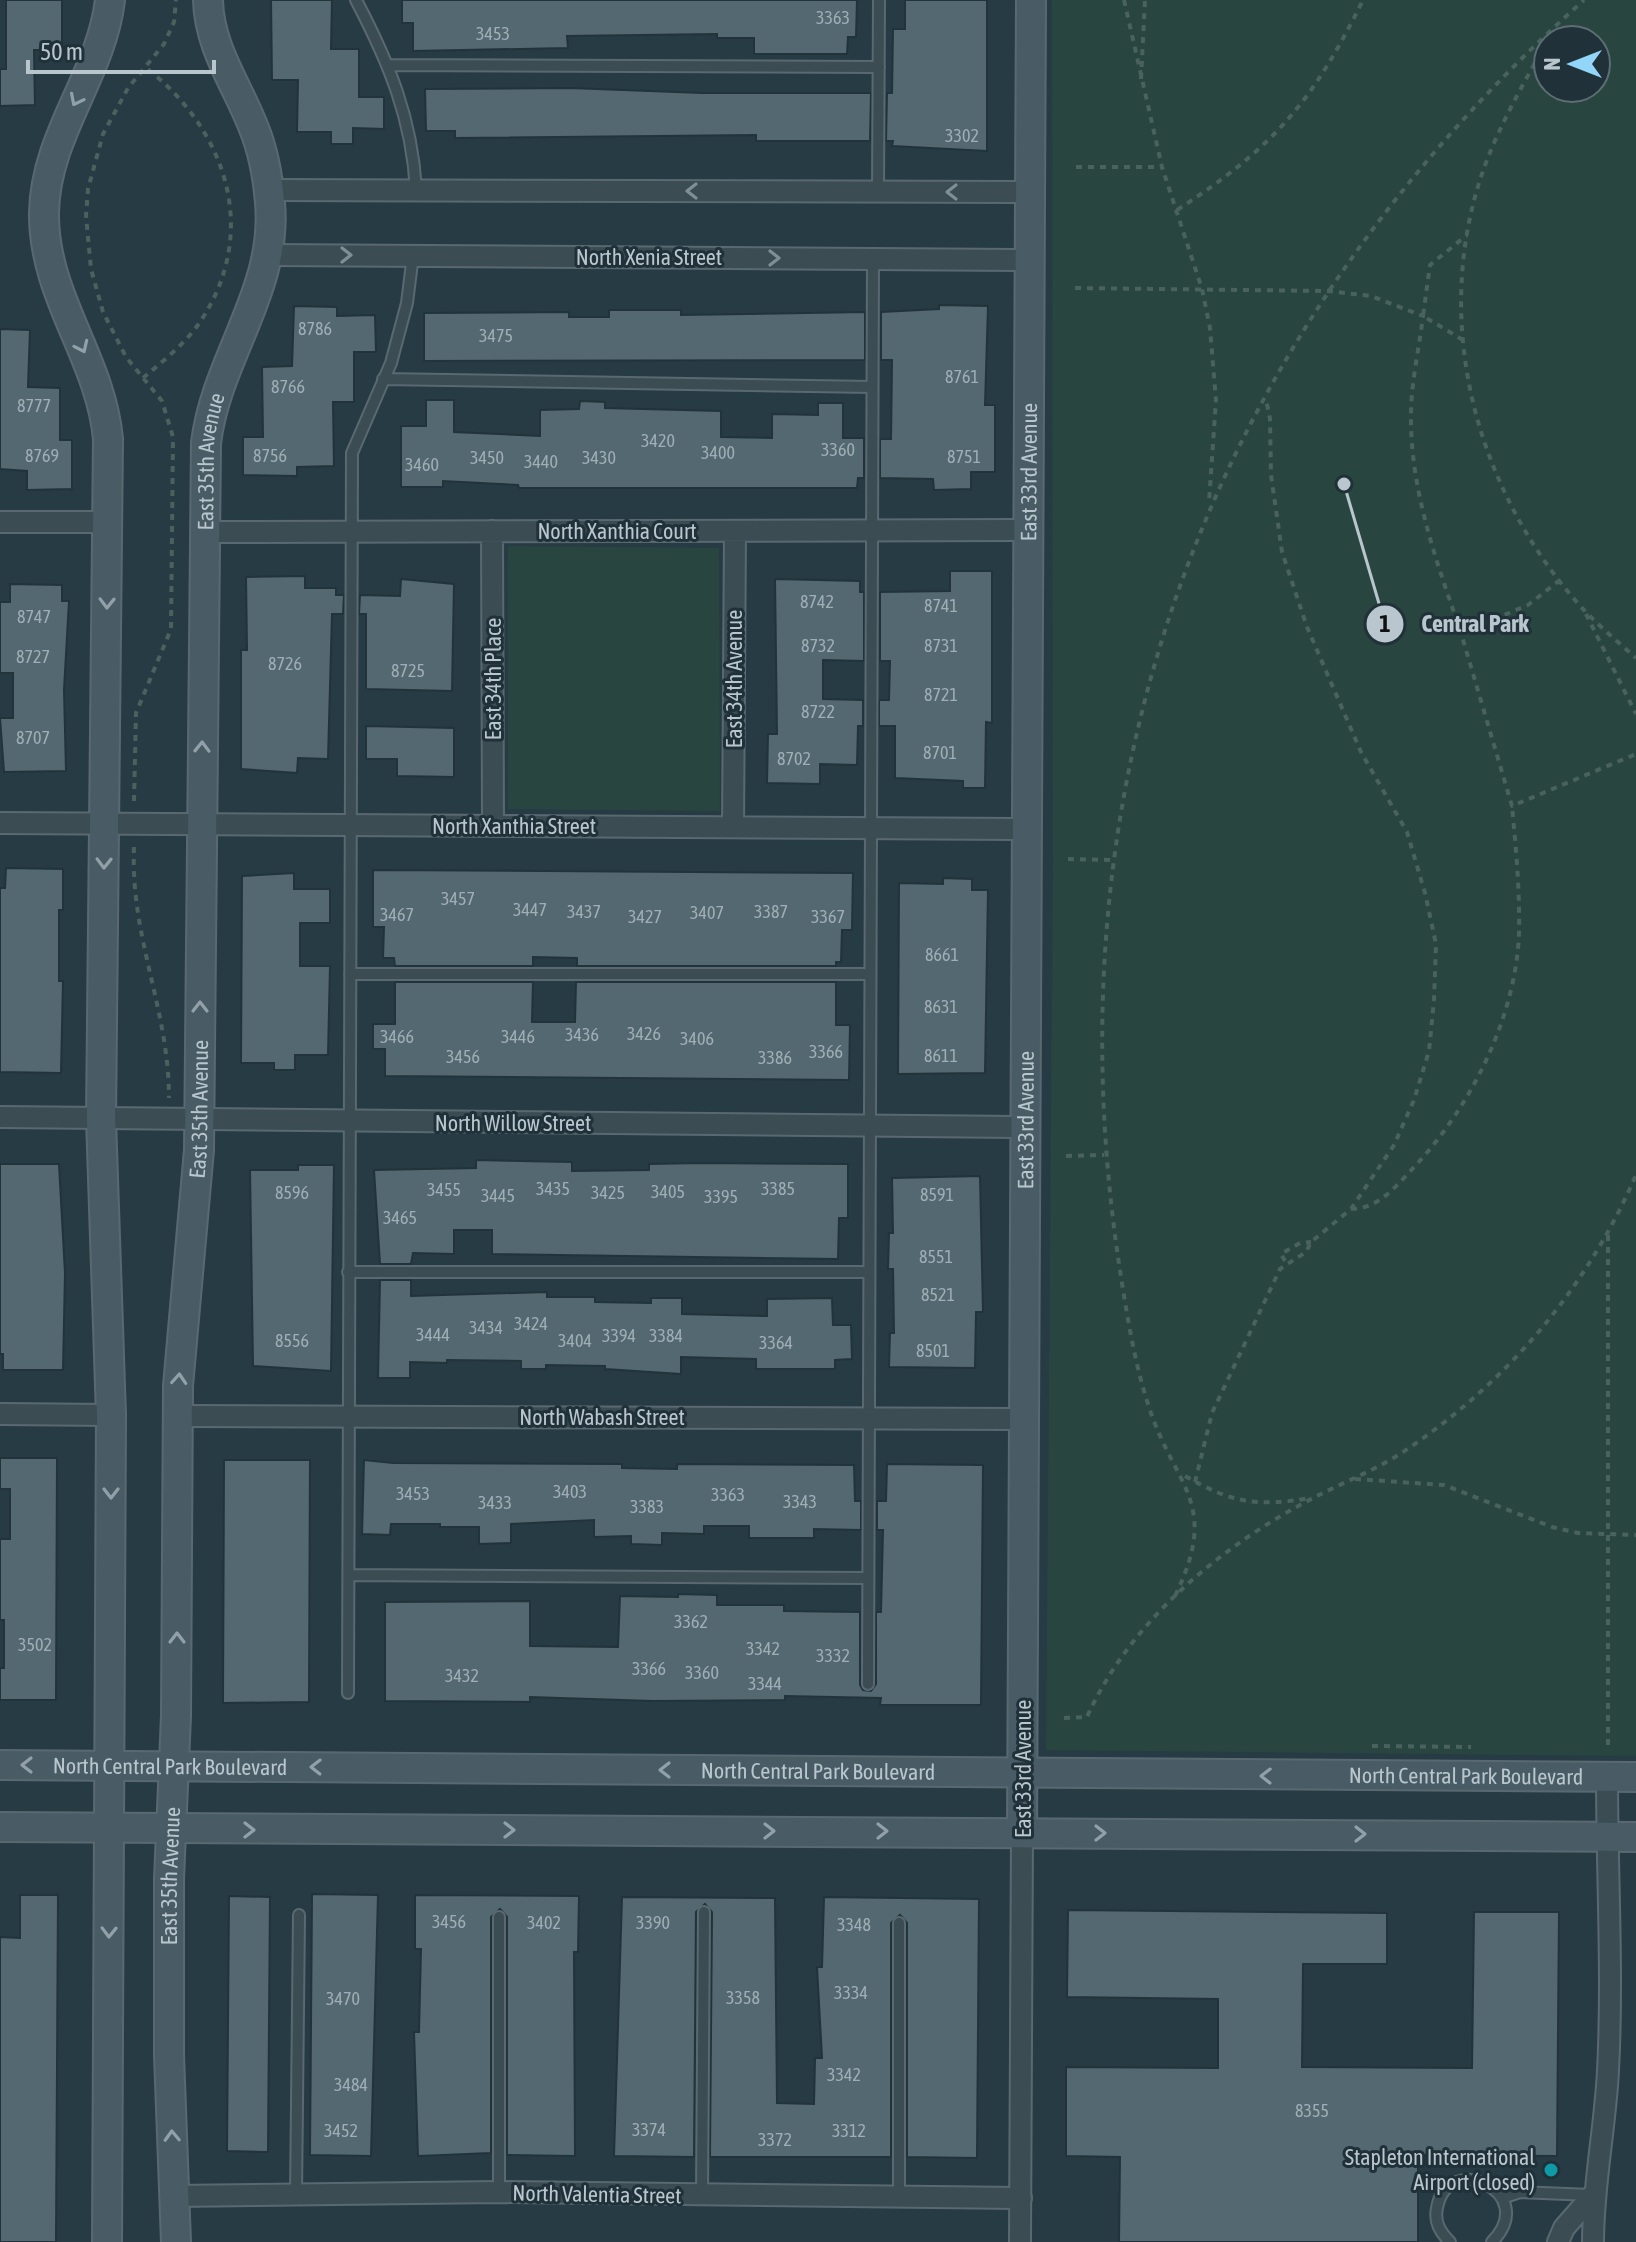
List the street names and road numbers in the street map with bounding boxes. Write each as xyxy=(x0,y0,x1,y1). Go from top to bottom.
street label: North Xenia Street xyxy=(576,244,722,270)
street label: East 35th Avenue xyxy=(192,390,230,531)
street label: East 33rd Avenue xyxy=(1015,403,1042,541)
street label: North Xanthia Court xyxy=(537,518,697,544)
street label: East 34th Avenue xyxy=(721,610,747,748)
street label: East 34th Place xyxy=(480,618,506,740)
street label: North Xanthia Street xyxy=(432,813,596,839)
street label: East 35th Avenue xyxy=(184,1040,213,1179)
street label: East 33rd Avenue xyxy=(1012,1051,1039,1189)
street label: North Willow Street xyxy=(435,1110,591,1136)
street label: North Wabash Street xyxy=(519,1404,685,1430)
street label: East 33rd Avenue xyxy=(1010,1700,1036,1838)
street label: North Central Park Boulevard xyxy=(53,1752,287,1780)
street label: North Central Park Boulevard xyxy=(701,1757,935,1785)
street label: North Central Park Boulevard xyxy=(1349,1762,1583,1790)
street label: East 35th Avenue xyxy=(156,1806,185,1945)
street label: North Valentia Street xyxy=(512,2180,682,2208)

